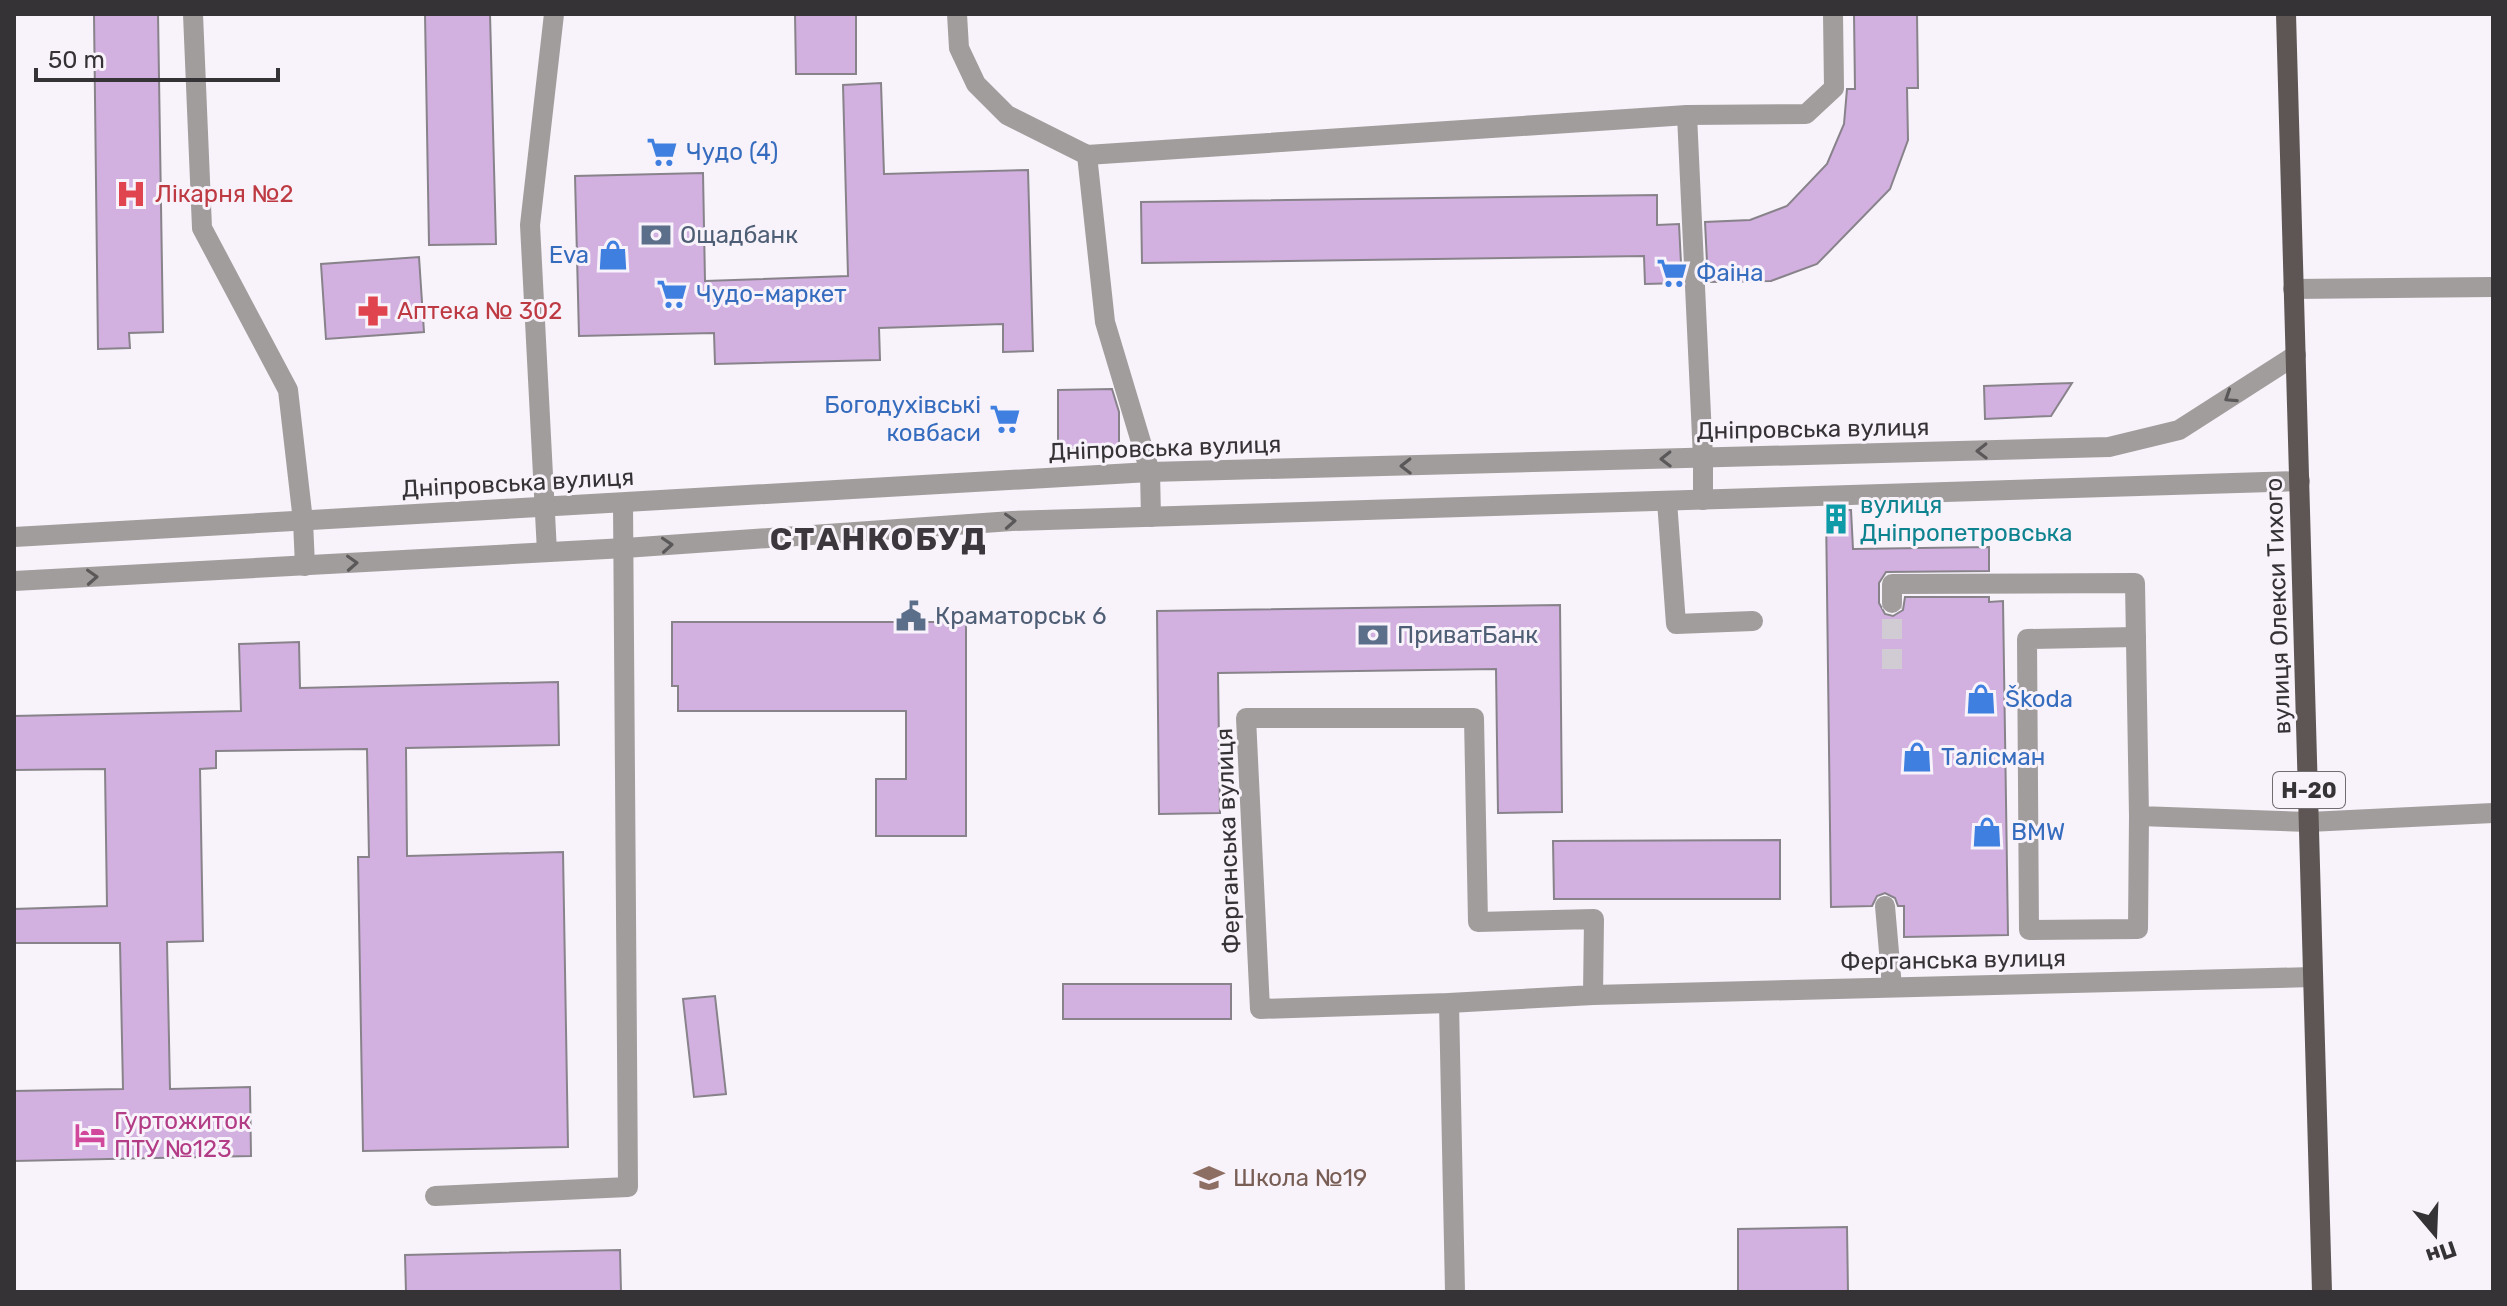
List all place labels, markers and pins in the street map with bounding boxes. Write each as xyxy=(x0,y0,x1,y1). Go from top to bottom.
supermarket icon: Чудо (4) xyxy=(645,135,679,169)
place label: Чудо (4) xyxy=(686,138,778,166)
hospital icon: Лікарня №2 xyxy=(114,177,148,211)
place label: Лікарня №2 xyxy=(155,180,294,208)
bank icon: Ощадбанк xyxy=(639,218,673,252)
place label: Ощадбанк xyxy=(680,221,798,249)
shop icon: Eva xyxy=(596,238,630,272)
place label: Eva xyxy=(549,241,589,269)
supermarket icon: Фаіна xyxy=(1655,256,1689,290)
place label: Фаіна xyxy=(1696,259,1763,287)
supermarket icon: Чудо-маркет xyxy=(655,277,689,311)
place label: Чудо-маркет xyxy=(696,280,847,308)
pharmacy icon: Аптека № 302 xyxy=(356,294,390,328)
place label: Аптека № 302 xyxy=(397,297,562,325)
place label: Богодухівські ковбаси xyxy=(824,391,981,447)
supermarket icon: Богодухівські ковбаси xyxy=(988,402,1022,436)
place label: вулиця Дніпропетровська xyxy=(1860,491,2073,547)
building icon: вулиця Дніпропетровська xyxy=(1819,502,1853,536)
public building icon: Краматорськ 6 xyxy=(894,599,928,633)
place label: Краматорськ 6 xyxy=(935,602,1106,630)
bank icon: ПриватБанк xyxy=(1356,618,1390,652)
place label: ПриватБанк xyxy=(1397,621,1538,649)
shop icon: Škoda xyxy=(1964,682,1998,716)
place label: Škoda xyxy=(2005,685,2073,713)
shop icon: Талісман xyxy=(1900,740,1934,774)
place label: Талісман xyxy=(1941,743,2045,771)
shop icon: BMW xyxy=(1970,815,2004,849)
place label: BMW xyxy=(2011,818,2065,846)
place label: Гуртожиток ПТУ №123 xyxy=(114,1107,251,1163)
hotel icon: Гуртожиток ПТУ №123 xyxy=(73,1118,107,1152)
school or university icon: Школа №19 xyxy=(1192,1161,1226,1195)
place label: Школа №19 xyxy=(1233,1164,1367,1192)

